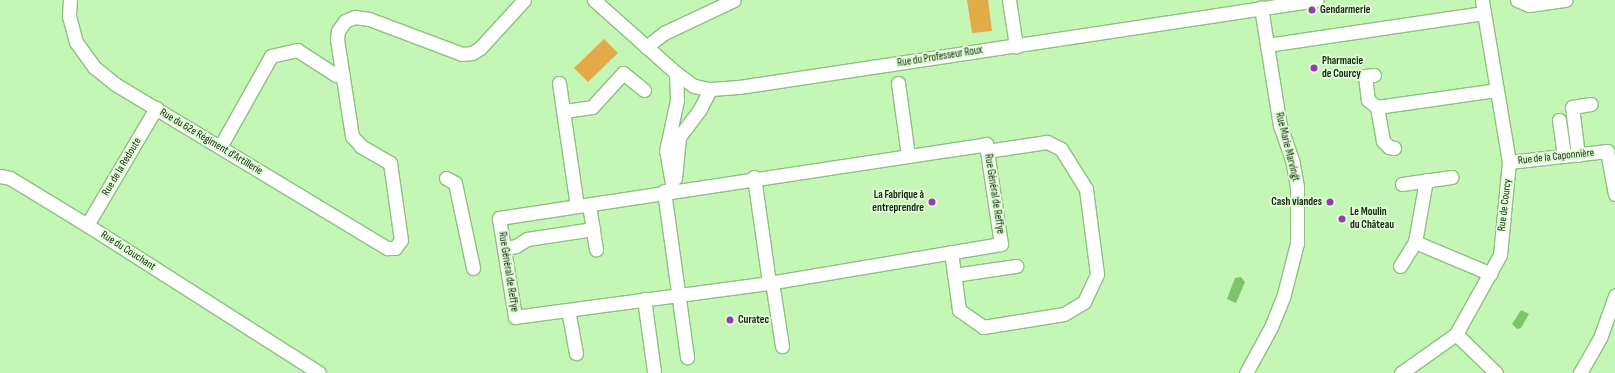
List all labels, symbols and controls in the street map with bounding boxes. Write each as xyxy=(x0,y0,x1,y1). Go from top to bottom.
place label: Gendarmerie xyxy=(1320,3,1370,17)
marker: Gendarmerie xyxy=(1307,5,1317,15)
street label: Rue du Professeur Roux xyxy=(896,44,984,70)
place label: Pharmacie de Courcy xyxy=(1322,55,1363,81)
marker: Pharmacie de Courcy xyxy=(1309,63,1319,73)
street label: Rue du 62e Régiment d'Artillerie xyxy=(157,106,265,178)
street label: Rue Marie Marvingt xyxy=(1272,111,1302,183)
street label: Rue de la Redoute xyxy=(99,136,145,198)
street label: Rue de la Caponnière xyxy=(1517,146,1595,168)
street label: Rue Général de Reffye xyxy=(981,153,1007,235)
street label: Rue de Courcy xyxy=(1495,178,1515,232)
place label: La Fabrique à entreprendre xyxy=(872,189,924,215)
place label: Cash viandes xyxy=(1271,195,1322,209)
marker: La Fabrique à entreprendre xyxy=(927,197,937,207)
marker: Cash viandes xyxy=(1325,197,1335,207)
place label: Le Moulin du Château xyxy=(1350,206,1394,232)
marker: Le Moulin du Château xyxy=(1337,214,1347,224)
street label: Rue du Couchant xyxy=(98,228,158,274)
street label: Rue Général de Reffye xyxy=(495,231,521,313)
place label: Curatec xyxy=(738,313,769,327)
marker: Curatec xyxy=(725,315,735,325)

